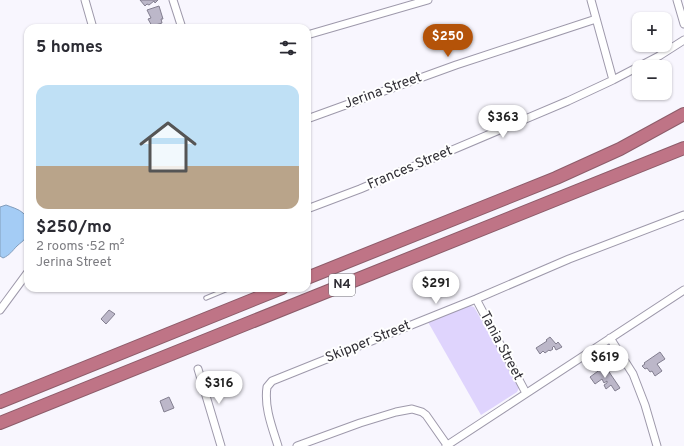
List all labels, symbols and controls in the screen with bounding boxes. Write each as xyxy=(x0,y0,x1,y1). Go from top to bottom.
map controls xyxy=(632,12,672,100)
button: + xyxy=(632,12,672,52)
pin: $250 xyxy=(424,24,472,58)
text: $250 xyxy=(432,29,464,45)
text: 5 homes xyxy=(36,37,103,59)
icon: filters xyxy=(277,37,299,59)
button: − xyxy=(632,60,672,100)
street label: Jerina Street xyxy=(342,69,424,113)
pin: $363 xyxy=(479,105,527,139)
text: $363 xyxy=(487,110,519,126)
icon: home xyxy=(132,111,204,183)
street label: Frances Street xyxy=(365,142,455,194)
text: $250/mo xyxy=(36,217,112,239)
text: 2 rooms · 52 m² xyxy=(36,239,124,255)
text: Jerina Street xyxy=(36,255,112,271)
pin: $291 xyxy=(412,271,460,305)
road number: N4 xyxy=(329,274,355,296)
text: $291 xyxy=(422,276,450,292)
street label: Tania Street xyxy=(476,309,526,383)
street label: Skipper Street xyxy=(323,317,413,367)
pin: $619 xyxy=(581,345,629,379)
text: $619 xyxy=(590,350,620,366)
pin: $316 xyxy=(195,371,243,405)
text: $316 xyxy=(205,376,233,392)

